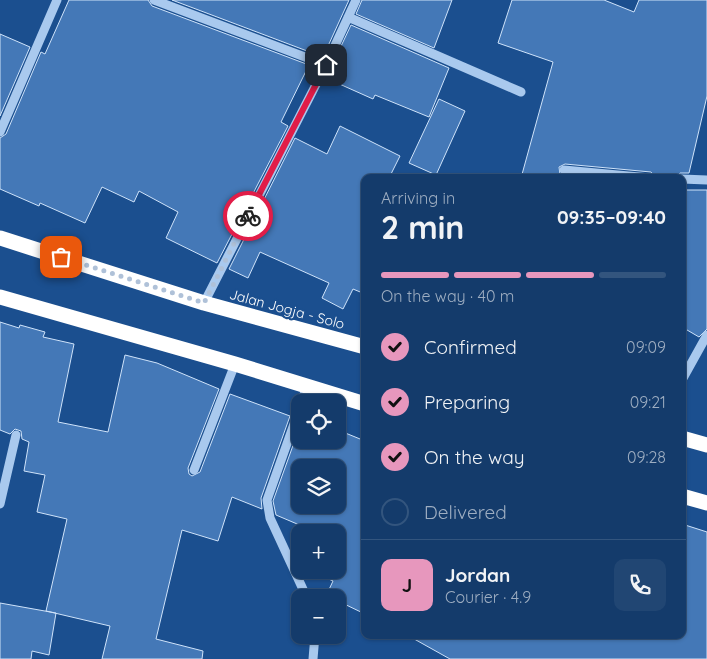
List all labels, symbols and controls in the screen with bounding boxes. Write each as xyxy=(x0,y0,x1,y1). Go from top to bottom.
pin xyxy=(305,44,347,86)
icon: home xyxy=(312,51,340,79)
text: Arriving in xyxy=(381,188,455,208)
courier xyxy=(223,191,273,241)
icon: bike xyxy=(234,202,262,230)
text: 09:35–09:40 xyxy=(557,205,666,229)
text: 2 min xyxy=(381,207,464,247)
pin xyxy=(40,236,82,278)
icon: bag xyxy=(47,243,75,271)
street label: Jalan Jogja - Solo xyxy=(227,285,347,333)
text: On the way · 40 m xyxy=(381,286,514,306)
icon: check xyxy=(381,333,409,361)
text: Confirmed xyxy=(424,335,517,359)
text: 09:09 xyxy=(626,337,666,357)
icon: check xyxy=(381,388,409,416)
text: Preparing xyxy=(424,390,510,414)
text: 09:21 xyxy=(630,392,666,412)
map controls xyxy=(291,394,346,644)
button: locate xyxy=(291,394,346,449)
icon: check xyxy=(381,443,409,471)
text: On the way xyxy=(424,445,525,469)
text: 09:28 xyxy=(627,447,666,467)
button: layers xyxy=(291,459,346,514)
text: Delivered xyxy=(424,500,507,524)
button: + xyxy=(291,524,346,579)
button: phone xyxy=(614,559,666,611)
text: Jordan xyxy=(445,563,510,587)
text: J xyxy=(402,573,412,597)
text: Courier · 4.9 xyxy=(445,587,531,607)
button: − xyxy=(291,589,346,644)

